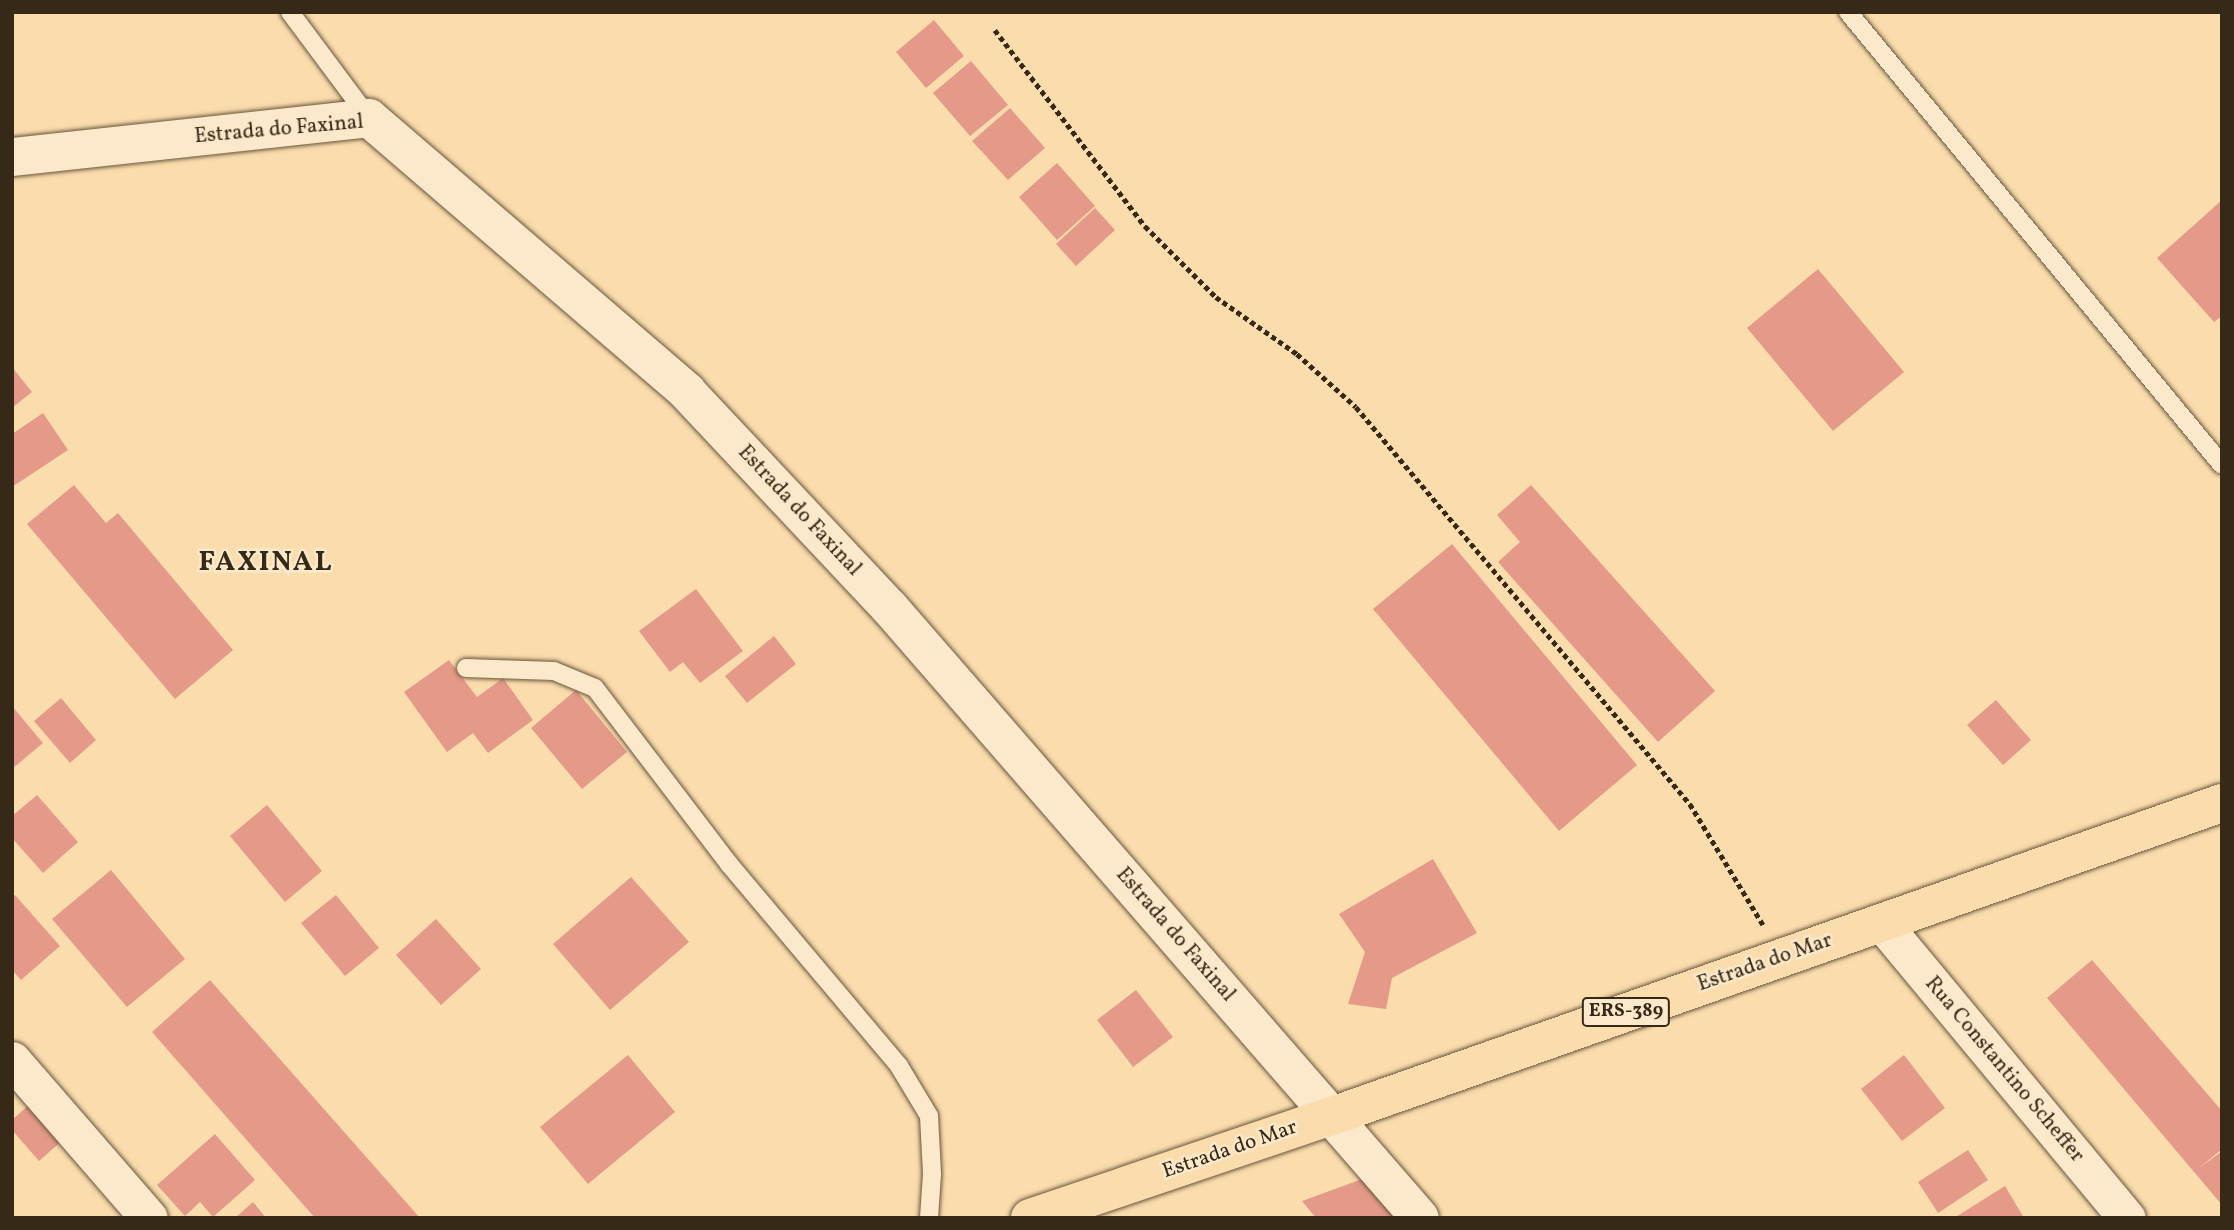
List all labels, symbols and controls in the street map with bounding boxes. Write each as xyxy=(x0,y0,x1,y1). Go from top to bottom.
street label: Estrada do Faxinal xyxy=(193,110,365,150)
street label: Estrada do Faxinal xyxy=(732,440,866,582)
district label: FAXINAL xyxy=(199,546,333,580)
street label: Estrada do Faxinal xyxy=(1110,863,1240,1007)
street label: Estrada do Mar xyxy=(1694,928,1836,998)
street label: Rua Constantino Scheffer xyxy=(1919,972,2089,1168)
road number: ERS-389 xyxy=(1580,996,1672,1028)
street label: Estrada do Mar xyxy=(1159,1115,1301,1185)

